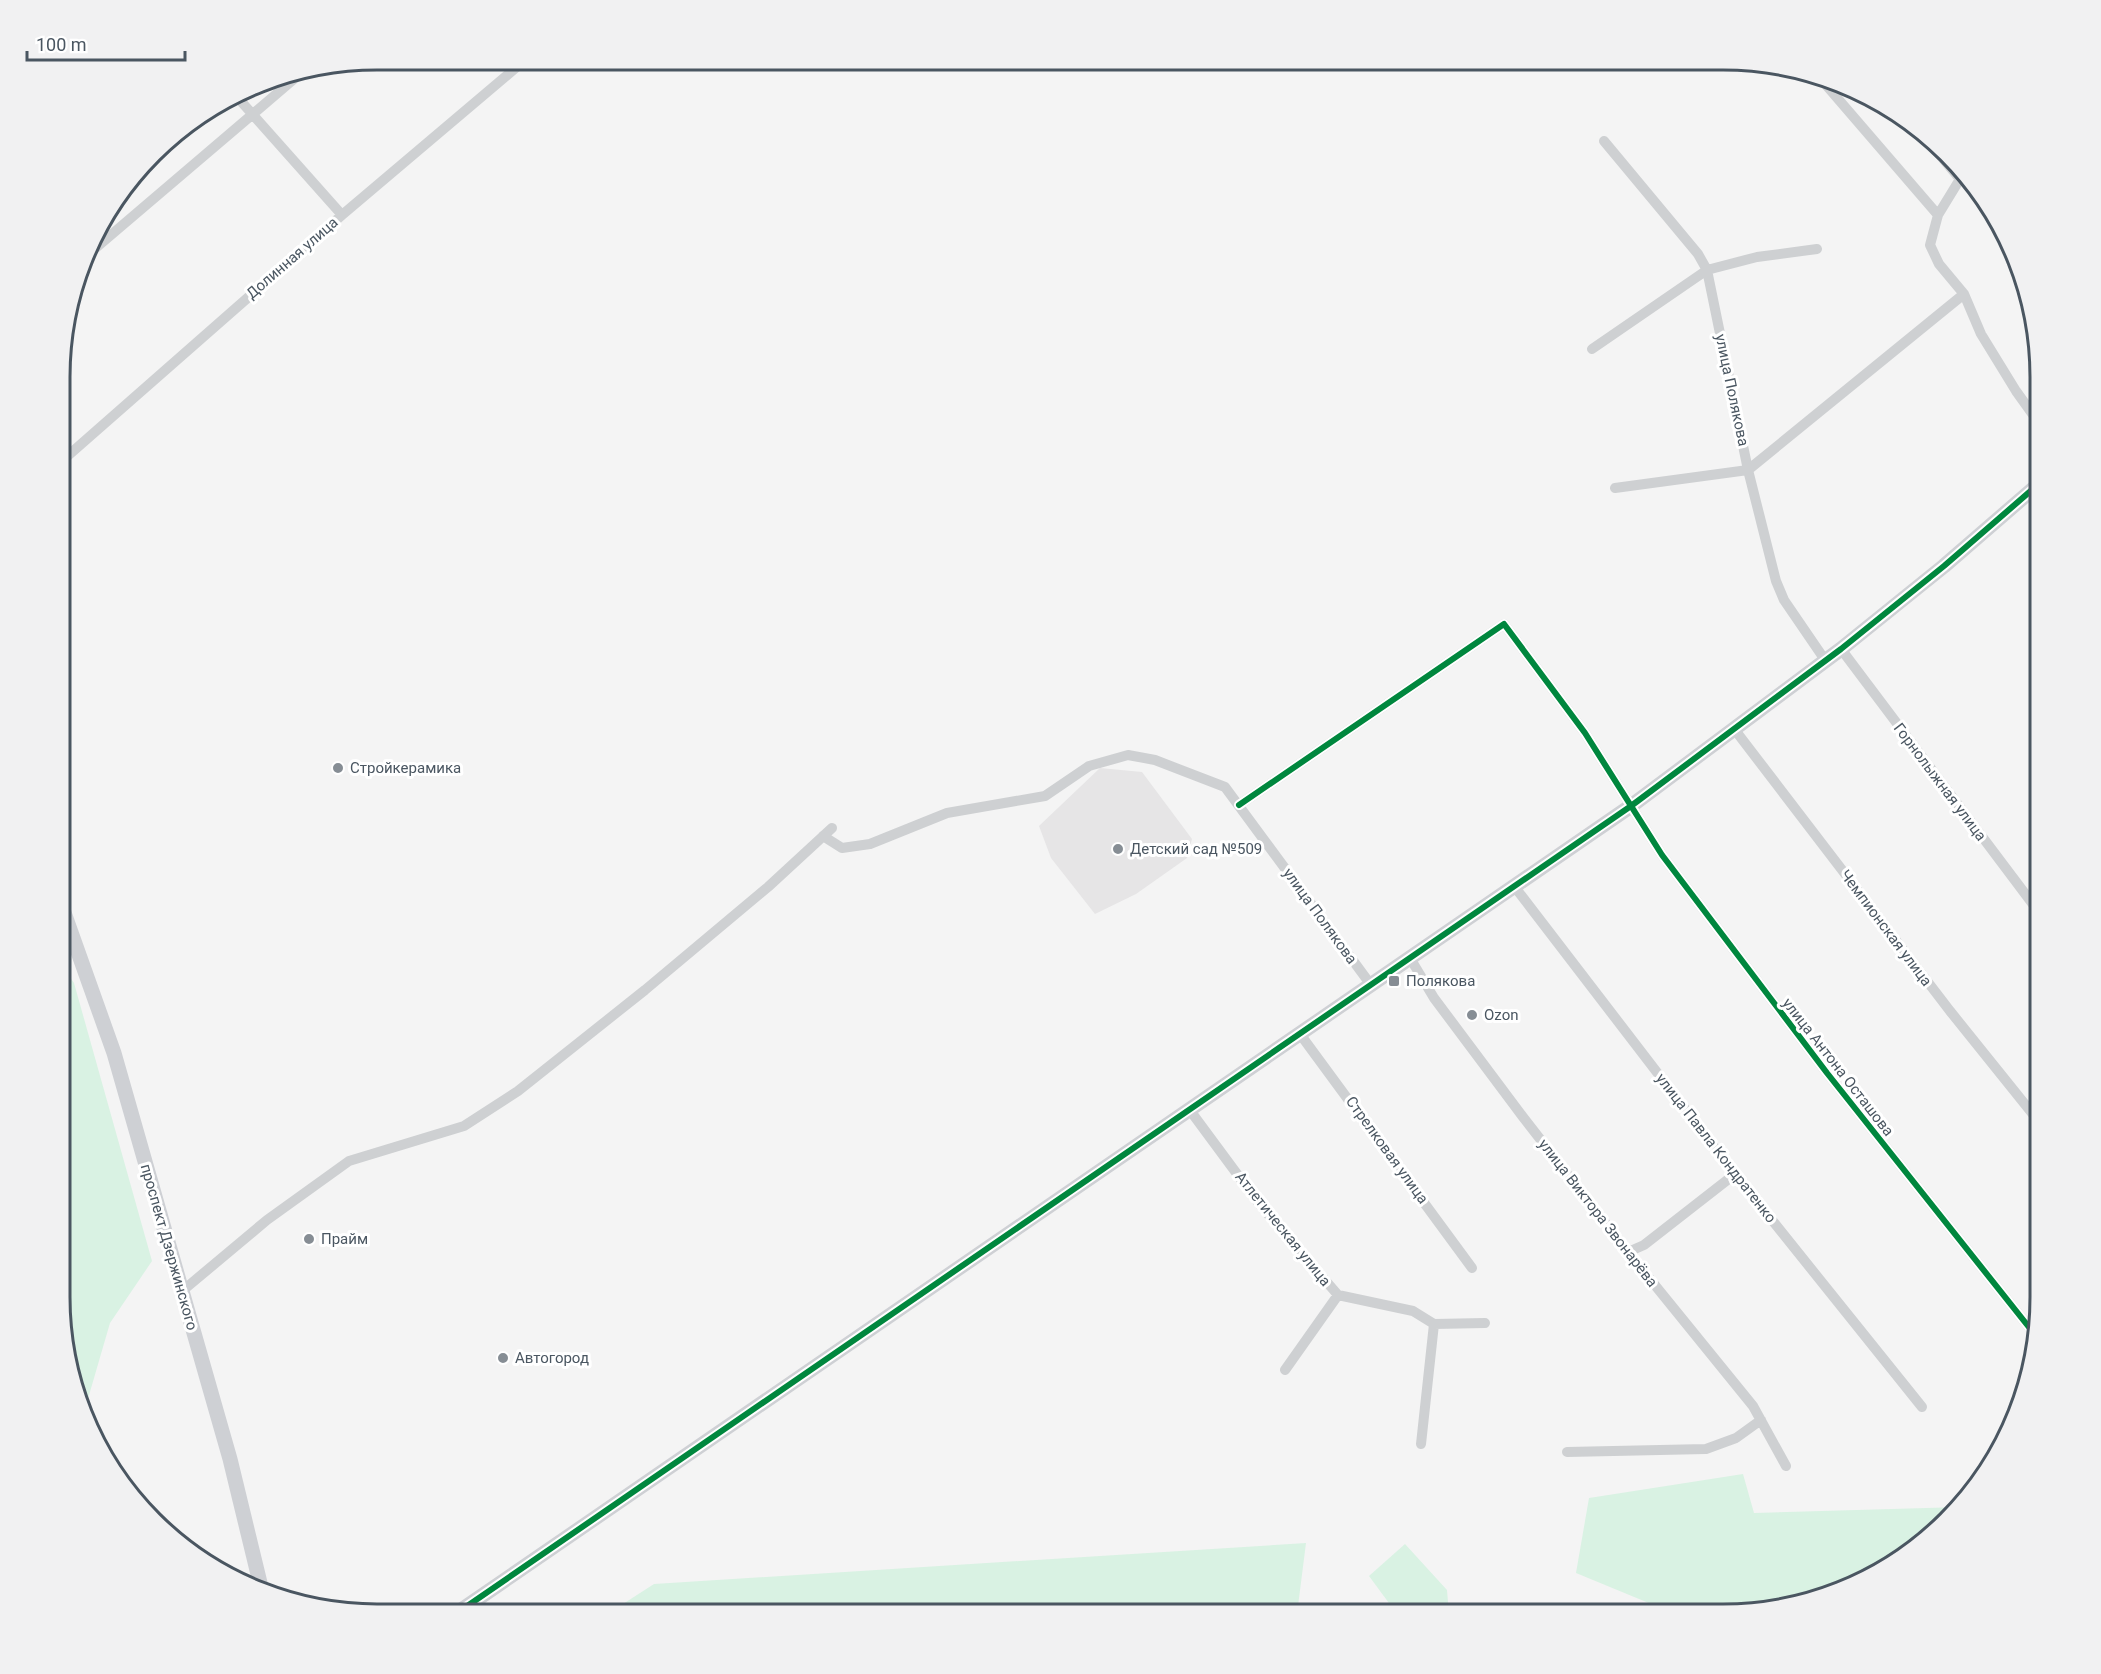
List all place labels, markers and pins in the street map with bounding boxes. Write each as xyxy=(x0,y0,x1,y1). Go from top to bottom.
place label: Стройкерамика xyxy=(350,759,461,777)
marker: Стройкерамика xyxy=(331,761,345,775)
place label: Детский сад №509 xyxy=(1130,840,1262,858)
marker: Детский сад №509 xyxy=(1111,842,1125,856)
place label: Полякова xyxy=(1406,972,1475,990)
marker: Полякова xyxy=(1387,974,1401,988)
place label: Ozon xyxy=(1484,1006,1518,1024)
marker: Ozon xyxy=(1465,1008,1479,1022)
place label: Прайм xyxy=(321,1230,368,1248)
marker: Прайм xyxy=(302,1232,316,1246)
place label: Автогород xyxy=(515,1349,589,1367)
marker: Автогород xyxy=(496,1351,510,1365)

